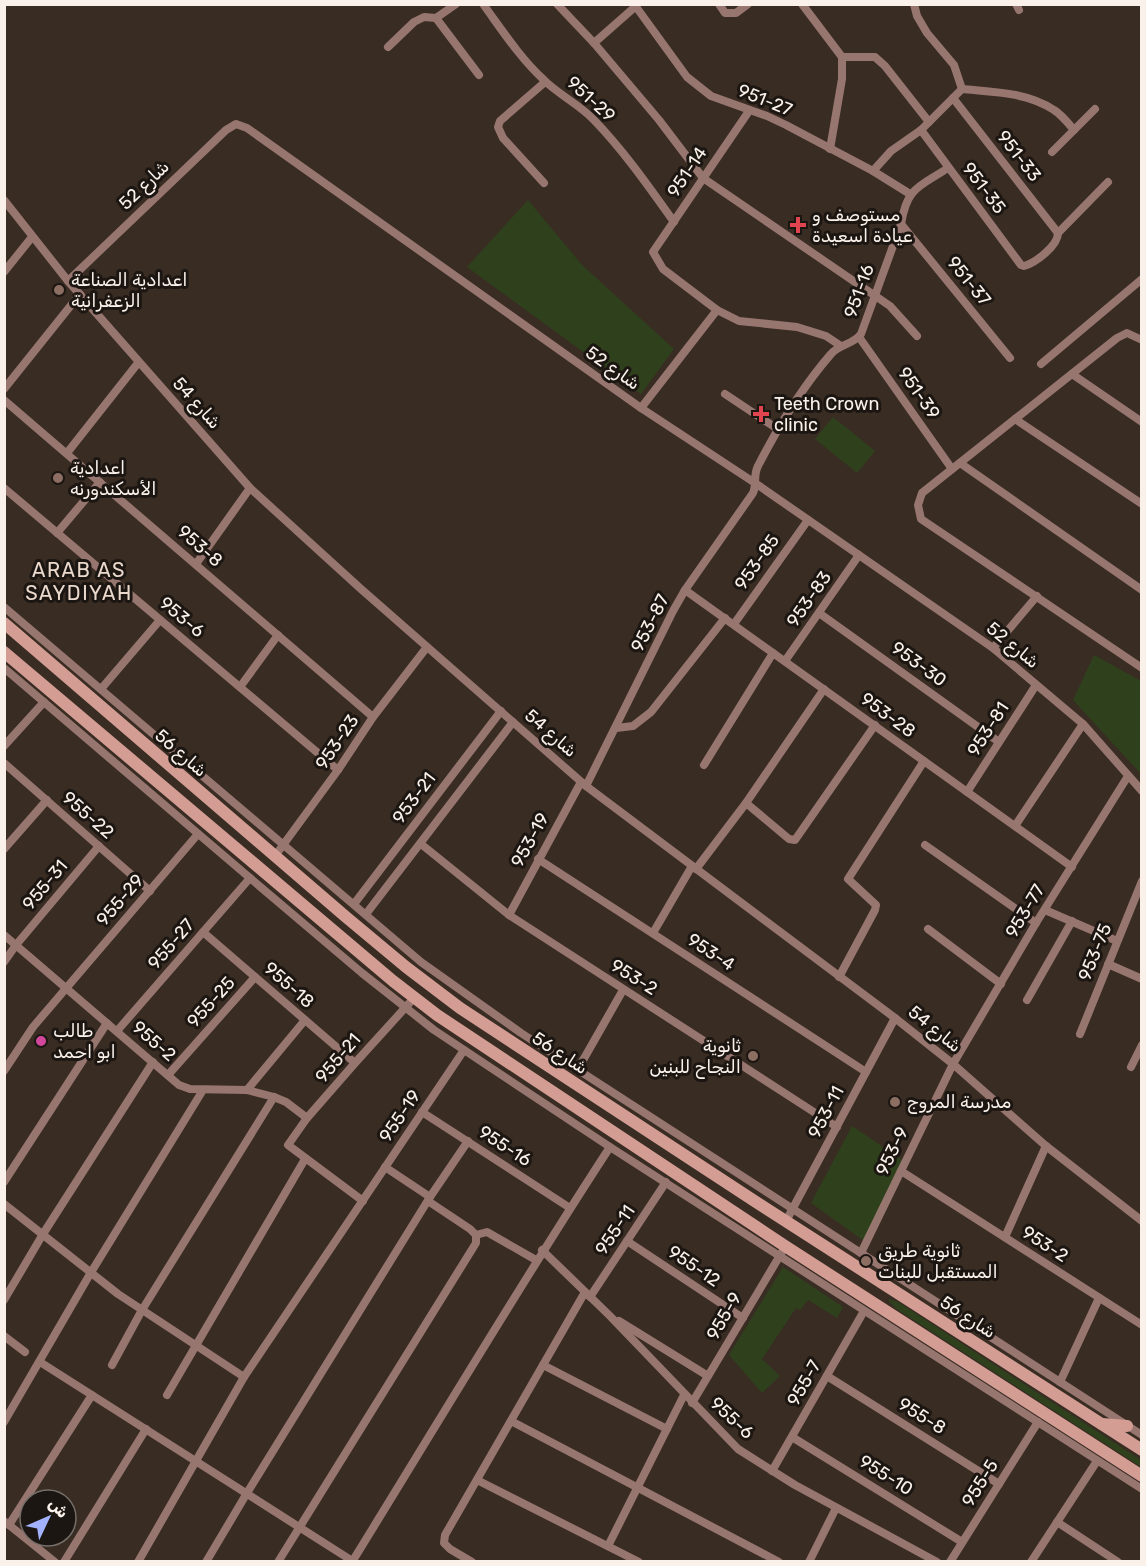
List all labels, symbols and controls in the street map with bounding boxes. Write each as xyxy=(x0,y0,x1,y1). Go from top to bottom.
street label: 951-29 xyxy=(562,71,620,127)
street label: 951-27 xyxy=(735,79,795,121)
street label: 951-33 xyxy=(992,126,1046,186)
street label: 951-14 xyxy=(662,143,712,201)
street label: شارع 52 xyxy=(114,156,174,215)
street label: 951-35 xyxy=(958,158,1010,218)
place label: مستوصف و عيادة اسعيدة xyxy=(812,204,913,247)
marker: مستوصف و عيادة اسعيدة xyxy=(789,216,807,234)
street label: 951-37 xyxy=(942,252,996,310)
street label: 951-16 xyxy=(839,261,879,321)
place label: اعدادية الصناعة الزعفرانية xyxy=(71,269,187,312)
marker: اعدادية الصناعة الزعفرانية xyxy=(52,283,66,297)
street label: شارع 52 xyxy=(581,341,645,395)
street label: 951-39 xyxy=(893,363,945,423)
street label: شارع 54 xyxy=(167,373,226,434)
place label: Teeth Crown clinic xyxy=(774,393,879,436)
marker: Teeth Crown clinic xyxy=(752,405,770,423)
place label: اعدادية الأسكندورنه xyxy=(70,457,156,500)
marker: اعدادية الأسكندورنه xyxy=(51,471,65,485)
street label: 953-8 xyxy=(173,521,227,571)
street label: 953-85 xyxy=(730,530,784,594)
district label: ARAB AS SAYDIYAH xyxy=(25,558,133,605)
street label: 953-83 xyxy=(782,567,836,631)
street label: 953-87 xyxy=(626,591,674,655)
street label: 953-6 xyxy=(155,592,209,642)
street label: شارع 52 xyxy=(982,617,1044,674)
street label: 953-30 xyxy=(887,637,951,691)
street label: 953-28 xyxy=(856,688,920,742)
street label: 953-81 xyxy=(962,698,1014,760)
street label: شارع 54 xyxy=(520,704,582,762)
street label: 953-23 xyxy=(311,710,363,774)
street label: شارع 56 xyxy=(150,724,212,782)
street label: 953-21 xyxy=(388,768,440,828)
street label: 955-22 xyxy=(58,787,118,843)
street label: 953-19 xyxy=(506,809,554,871)
street label: 955-31 xyxy=(18,855,72,915)
street label: 955-29 xyxy=(92,870,148,930)
street label: 953-77 xyxy=(1001,880,1049,942)
street label: 955-27 xyxy=(143,914,199,974)
street label: 953-75 xyxy=(1074,920,1116,984)
street label: 953-4 xyxy=(683,929,739,975)
street label: 953-2 xyxy=(607,954,661,1000)
street label: 955-18 xyxy=(259,957,319,1013)
street label: 955-25 xyxy=(182,972,240,1032)
street label: شارع 54 xyxy=(903,1001,966,1058)
street label: 955-2 xyxy=(128,1016,180,1066)
place label: طالب ابو احمد xyxy=(53,1020,116,1063)
street label: شارع 56 xyxy=(528,1027,592,1080)
street label: 955-21 xyxy=(311,1029,365,1087)
marker: طالب ابو احمد xyxy=(34,1034,48,1048)
place label: ثانوية النجاح للبنين xyxy=(650,1035,741,1079)
marker: ثانوية النجاح للبنين xyxy=(746,1049,760,1063)
street label: 953-11 xyxy=(803,1082,849,1142)
street label: 955-19 xyxy=(375,1086,425,1146)
place label: مدرسة المروج xyxy=(907,1091,1011,1114)
marker: مدرسة المروج xyxy=(888,1095,902,1109)
street label: 955-16 xyxy=(474,1121,536,1171)
street label: 953-9 xyxy=(871,1123,913,1179)
street label: 955-11 xyxy=(590,1201,640,1259)
street label: 953-2 xyxy=(1018,1221,1072,1267)
place label: ثانوية طريق المستقبل للبنات xyxy=(878,1240,998,1283)
street label: 955-12 xyxy=(664,1241,724,1291)
marker: ثانوية طريق المستقبل للبنات xyxy=(859,1254,873,1268)
street label: 955-9 xyxy=(702,1288,746,1344)
street label: شارع 56 xyxy=(936,1291,1000,1344)
street label: 955-7 xyxy=(782,1356,826,1410)
street label: 955-6 xyxy=(706,1392,758,1444)
street label: 955-8 xyxy=(894,1393,950,1439)
street label: 955-10 xyxy=(855,1450,917,1500)
street label: 955-5 xyxy=(957,1455,1003,1511)
north arrow xyxy=(18,1488,78,1548)
text: ش xyxy=(45,1494,72,1522)

